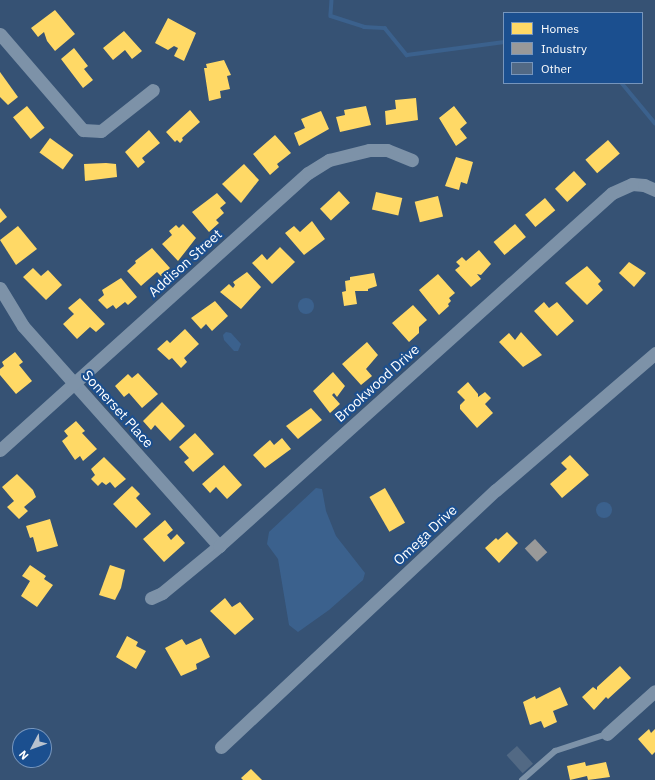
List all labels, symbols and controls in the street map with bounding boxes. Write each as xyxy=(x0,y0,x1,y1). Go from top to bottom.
legend xyxy=(503,12,643,84)
text: Homes xyxy=(541,21,579,36)
text: Industry xyxy=(541,41,587,56)
text: Other xyxy=(541,61,572,76)
street label: Addison Street xyxy=(145,226,225,300)
street label: Brookwood Drive xyxy=(331,341,423,425)
street label: Somerset Place xyxy=(79,367,157,451)
street label: Omega Drive xyxy=(390,501,460,569)
north arrow xyxy=(12,728,52,768)
text: N xyxy=(16,748,32,763)

